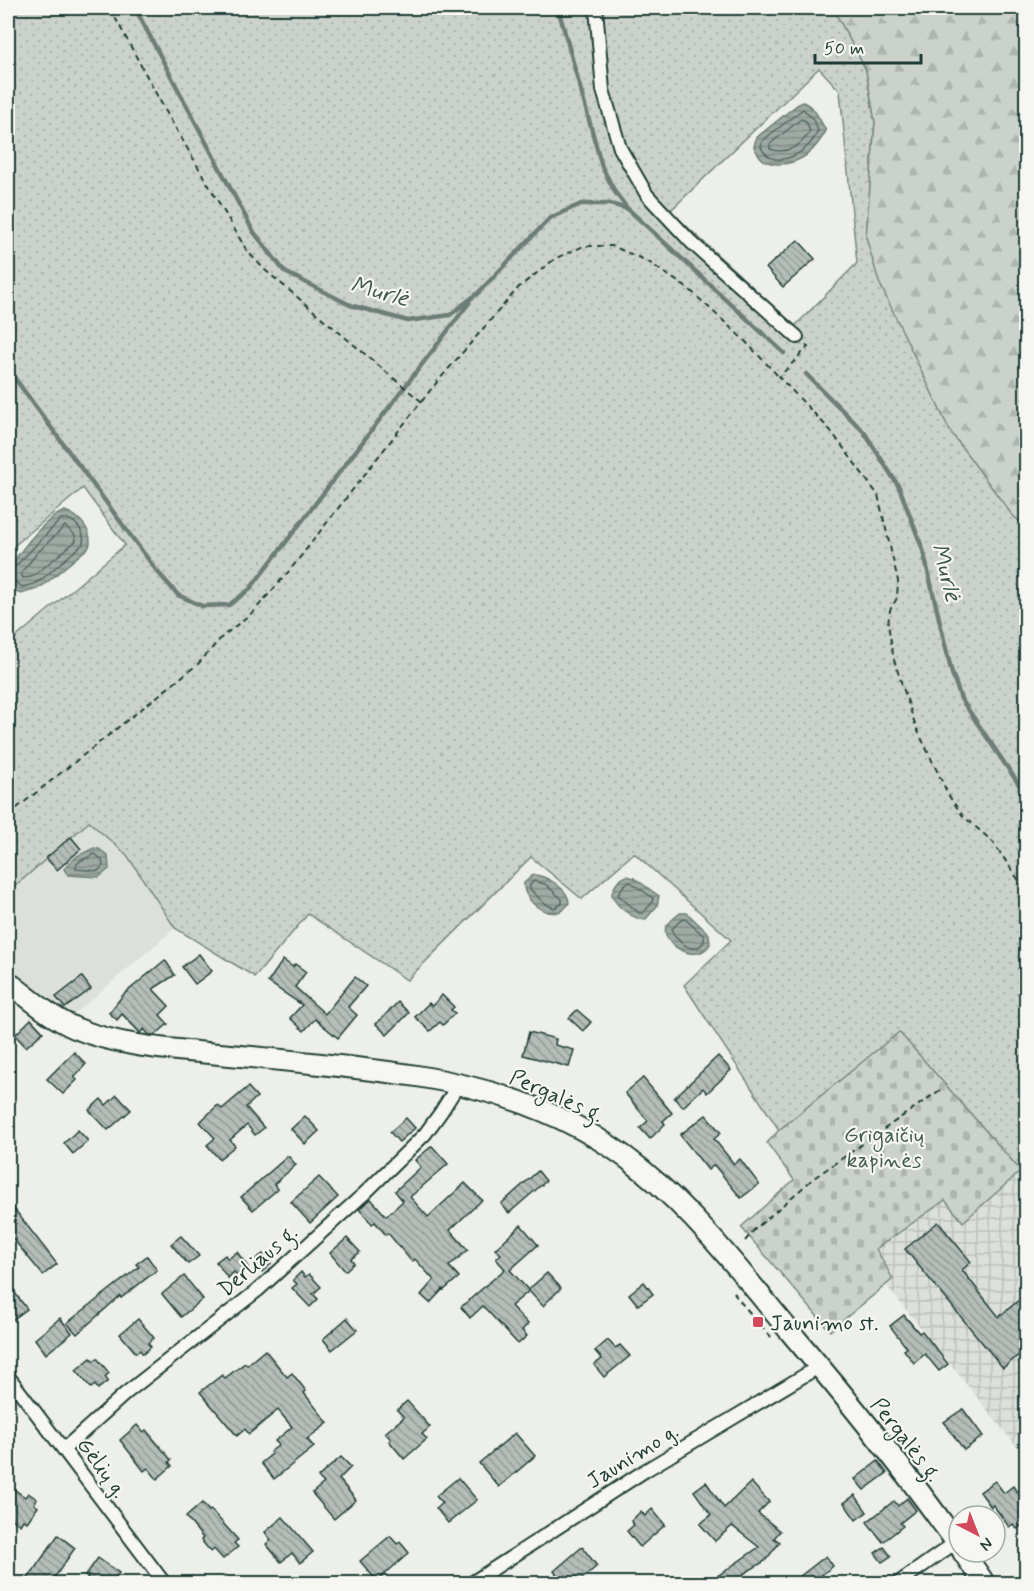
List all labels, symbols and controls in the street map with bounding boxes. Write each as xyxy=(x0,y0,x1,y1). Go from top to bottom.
scale bar xyxy=(815,27,922,65)
text: 50 m xyxy=(824,37,864,61)
water label: Murlė xyxy=(347,270,413,315)
water label: Murlė xyxy=(923,540,968,606)
street label: Pergalės g. xyxy=(504,1064,607,1133)
park label: Grigaičių kapinės xyxy=(844,1122,925,1175)
street label: Derliaus g. xyxy=(213,1219,306,1306)
place label: Jaunimo st. xyxy=(770,1310,879,1338)
marker: Jaunimo st. xyxy=(751,1315,765,1329)
street label: Pergalės g. xyxy=(861,1392,947,1490)
street label: Jaunimo g. xyxy=(582,1418,685,1497)
street label: Gėlių g. xyxy=(69,1432,133,1505)
north arrow xyxy=(947,1504,1007,1564)
text: N xyxy=(975,1533,997,1555)

